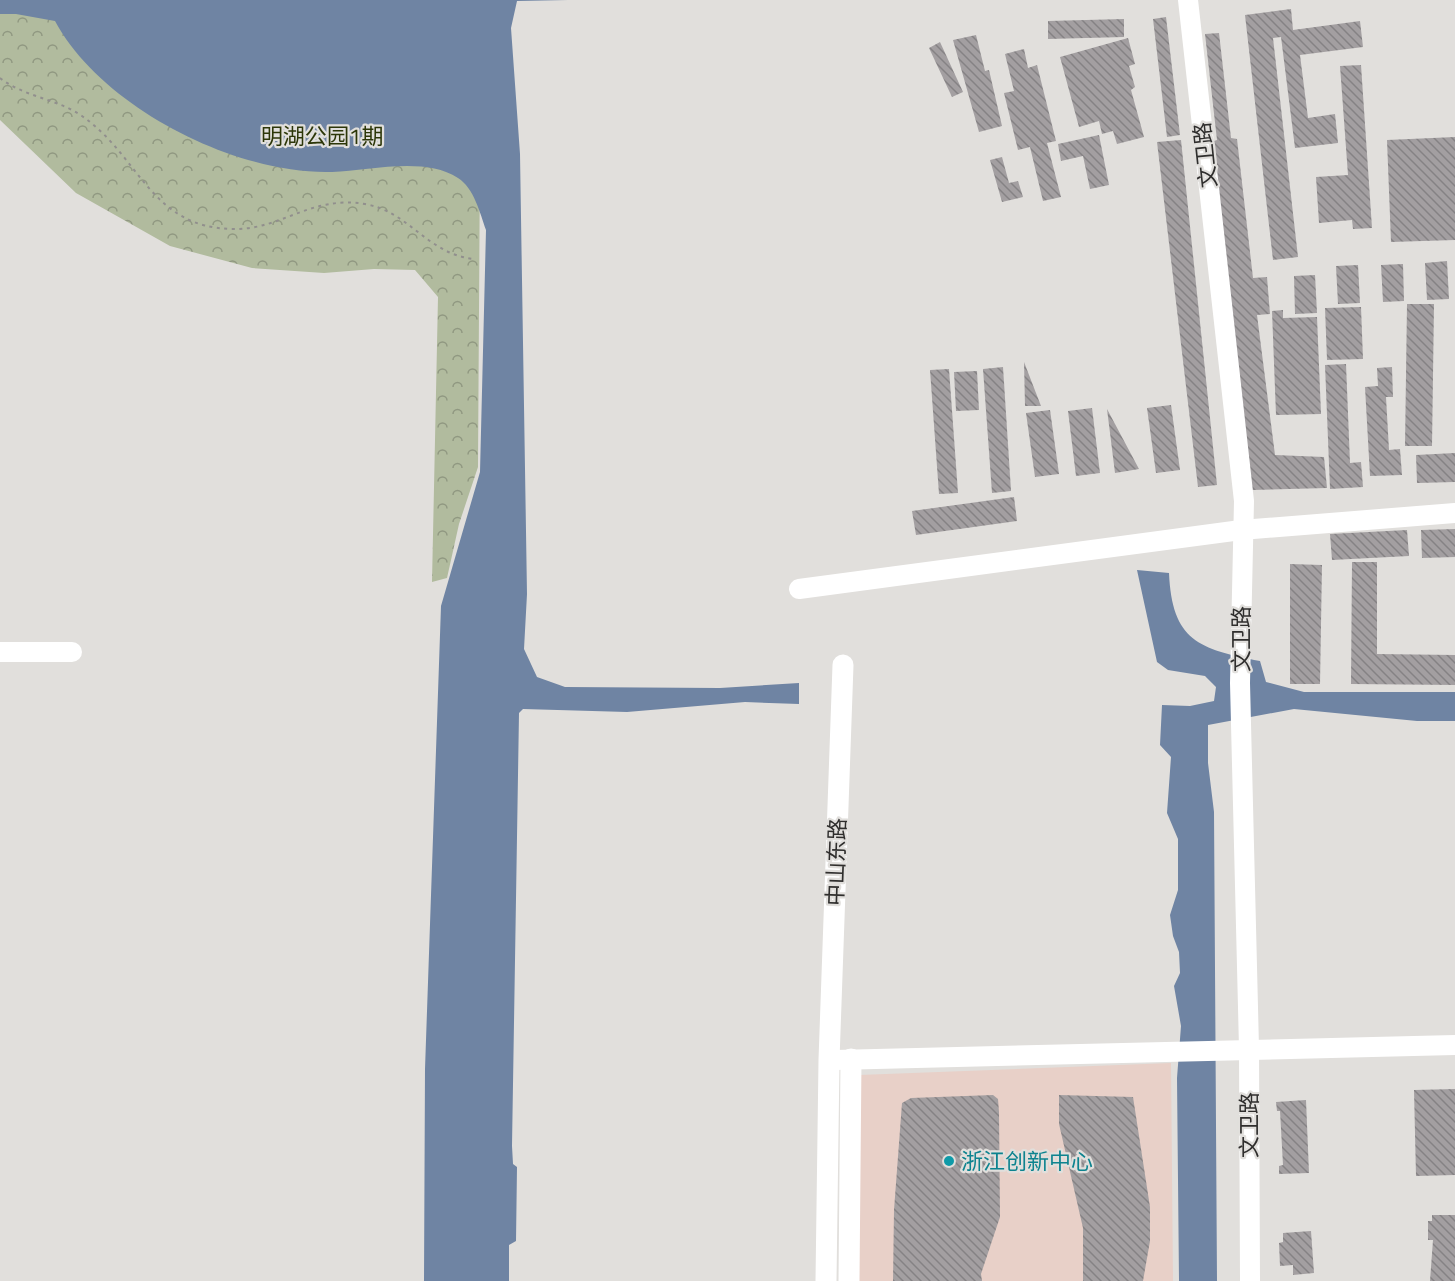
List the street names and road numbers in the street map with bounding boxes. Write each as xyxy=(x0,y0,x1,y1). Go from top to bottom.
street label: 文卫路 xyxy=(1185,120,1225,190)
street label: 文卫路 xyxy=(1224,606,1258,672)
street label: 中山东路 xyxy=(817,817,855,907)
street label: 文卫路 xyxy=(1232,1092,1266,1158)

